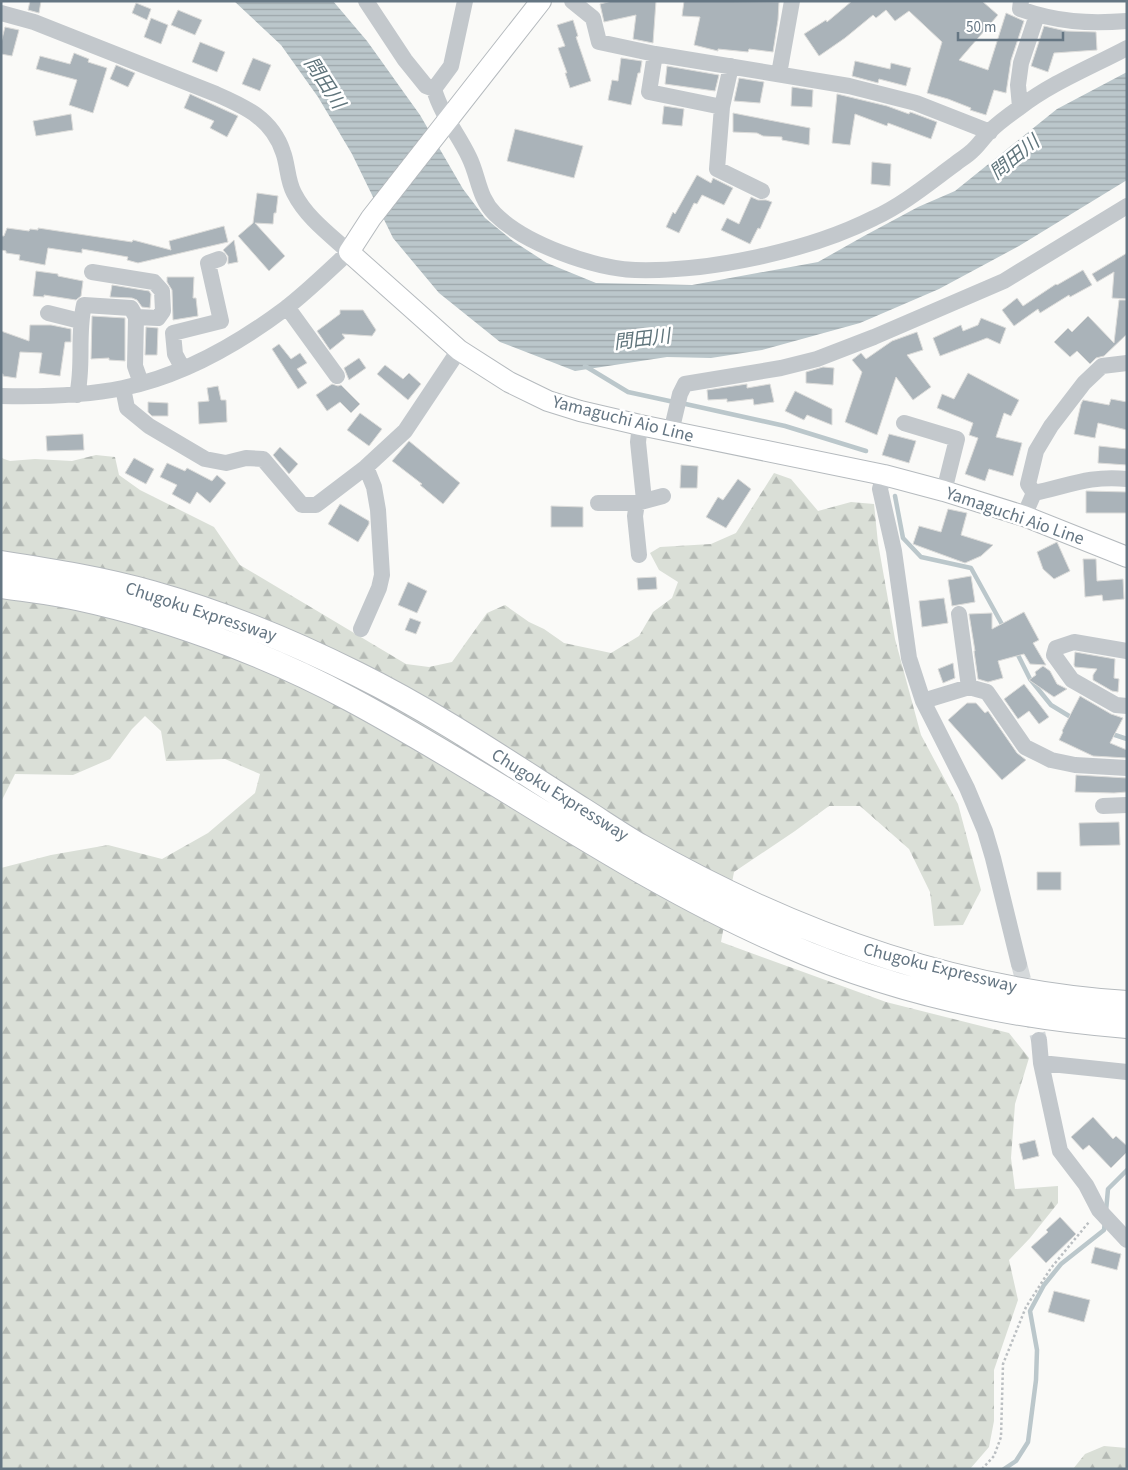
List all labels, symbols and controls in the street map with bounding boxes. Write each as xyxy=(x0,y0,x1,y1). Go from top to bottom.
scale bar xyxy=(958,10,1063,42)
text: 50 m xyxy=(966,17,996,38)
water label: 問田川 xyxy=(297,52,352,116)
water label: 問田川 xyxy=(984,128,1047,186)
water label: 問田川 xyxy=(612,323,674,357)
street label: Yamaguchi Aio Line xyxy=(549,389,696,449)
street label: Yamaguchi Aio Line xyxy=(942,480,1088,551)
street label: Chugoku Expressway xyxy=(122,576,280,648)
street label: Chugoku Expressway xyxy=(486,743,634,848)
street label: Chugoku Expressway xyxy=(860,937,1020,999)

